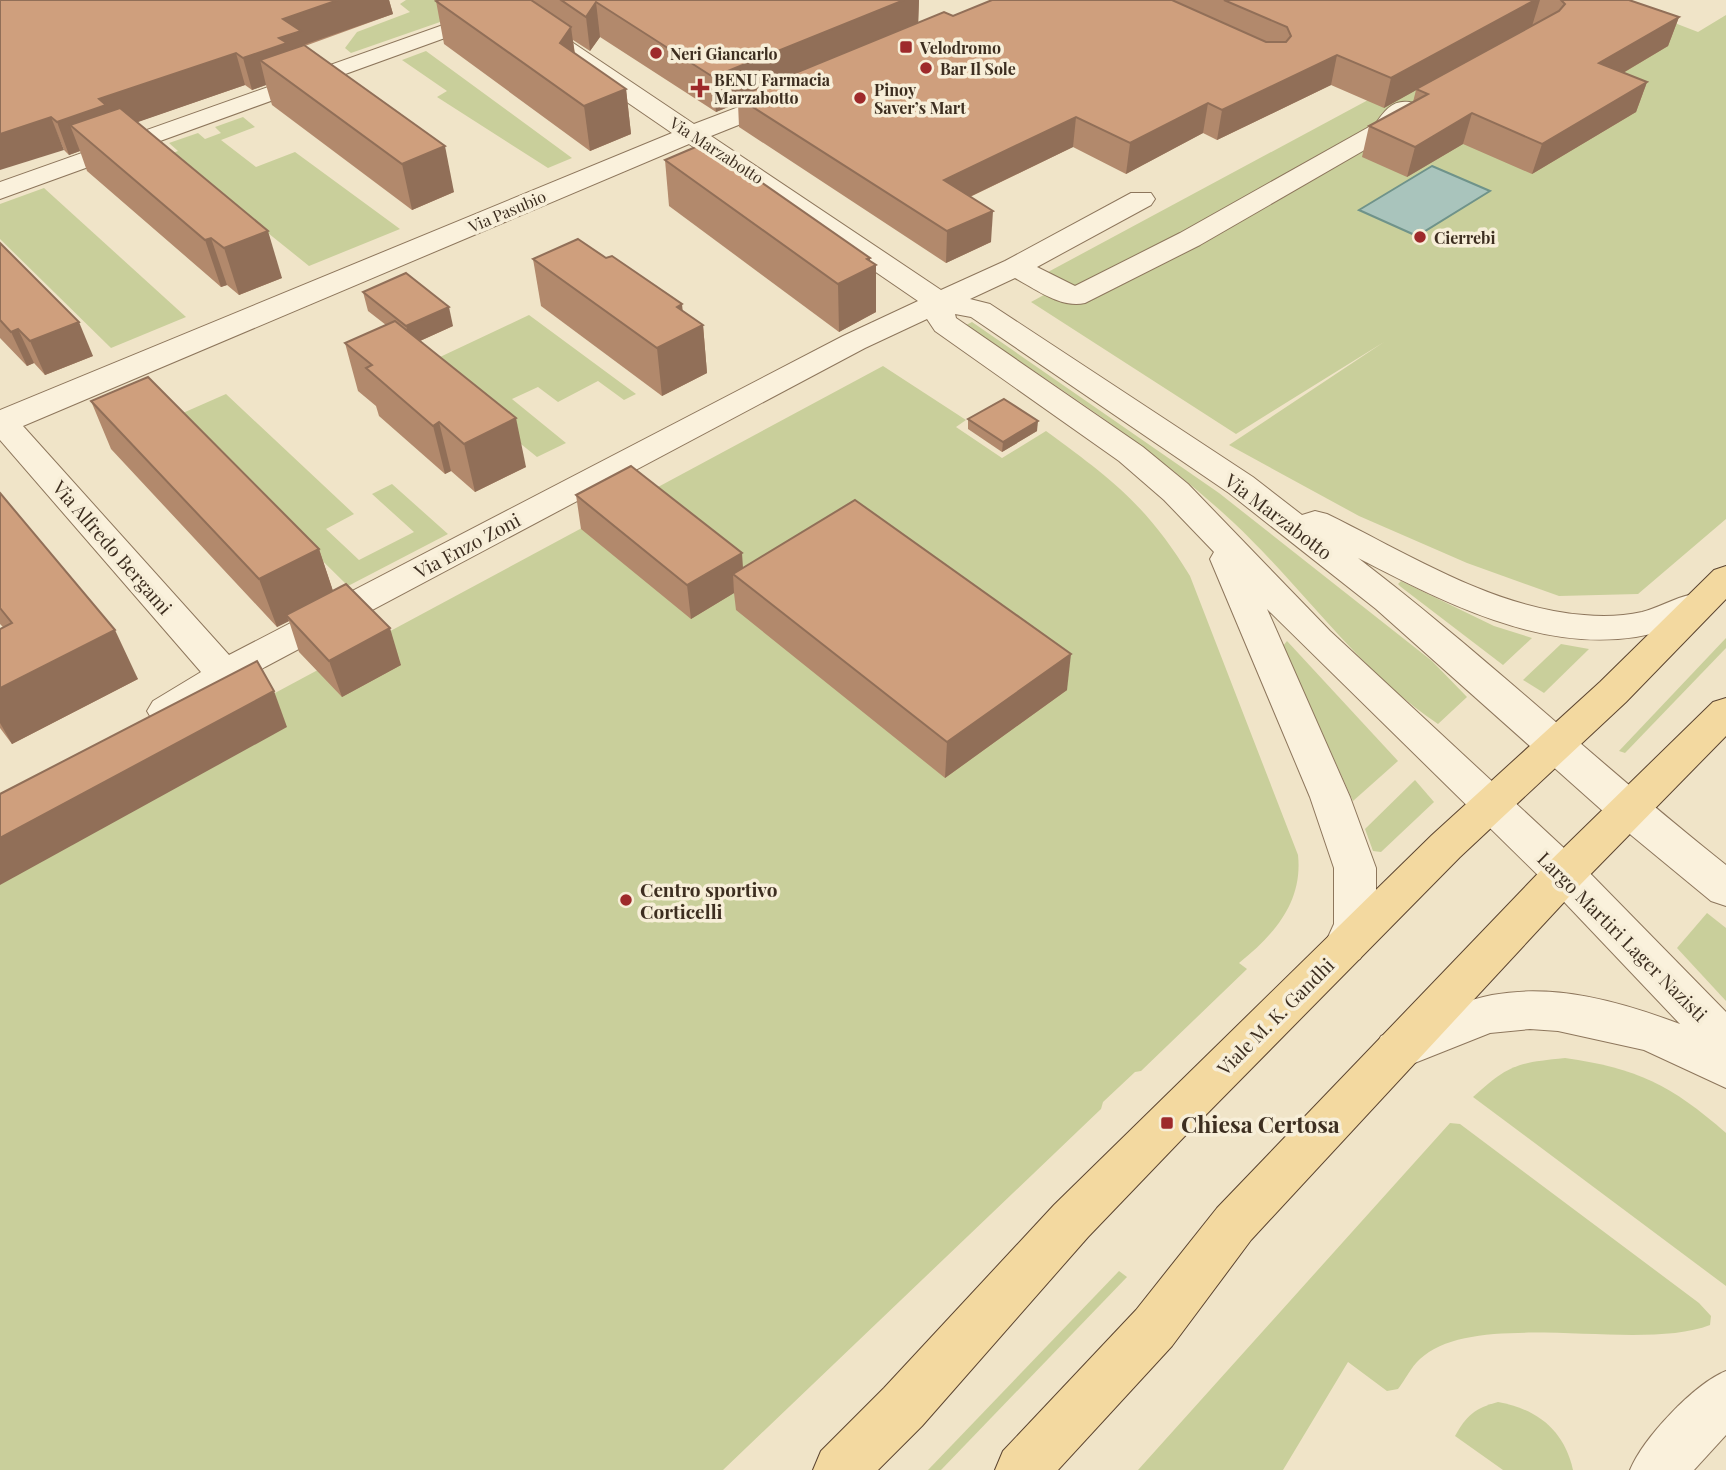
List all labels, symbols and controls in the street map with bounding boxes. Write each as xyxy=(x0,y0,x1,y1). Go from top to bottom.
place label: Velodromo xyxy=(919,37,1001,58)
marker: Velodromo xyxy=(898,39,914,55)
place label: Neri Giancarlo xyxy=(670,43,778,64)
marker: Neri Giancarlo xyxy=(648,45,664,61)
place label: Bar Il Sole xyxy=(940,58,1016,79)
marker: Bar Il Sole xyxy=(918,60,934,76)
place label: BENU Farmacia Marzabotto xyxy=(714,69,831,108)
place label: Pinoy Saver’s Mart xyxy=(874,79,966,118)
marker: BENU Farmacia Marzabotto xyxy=(692,80,708,96)
marker: Pinoy Saver’s Mart xyxy=(852,90,868,106)
street label: Via Marzabotto xyxy=(665,111,768,188)
street label: Via Pasubio xyxy=(464,185,549,237)
place label: Cierrebi xyxy=(1434,227,1496,248)
marker: Cierrebi xyxy=(1412,229,1428,245)
street label: Via Marzabotto xyxy=(1219,466,1338,565)
street label: Via Alfredo Bergami xyxy=(47,474,179,620)
street label: Via Enzo Zoni xyxy=(409,506,525,584)
street label: Largo Martiri Lager Nazisti xyxy=(1532,845,1714,1027)
place label: Centro sportivo Corticelli xyxy=(640,876,778,924)
marker: Centro sportivo Corticelli xyxy=(618,892,634,908)
street label: Viale M. K. Gandhi xyxy=(1210,951,1340,1081)
place label: Chiesa Certosa xyxy=(1181,1108,1340,1139)
marker: Chiesa Certosa xyxy=(1159,1115,1175,1131)

